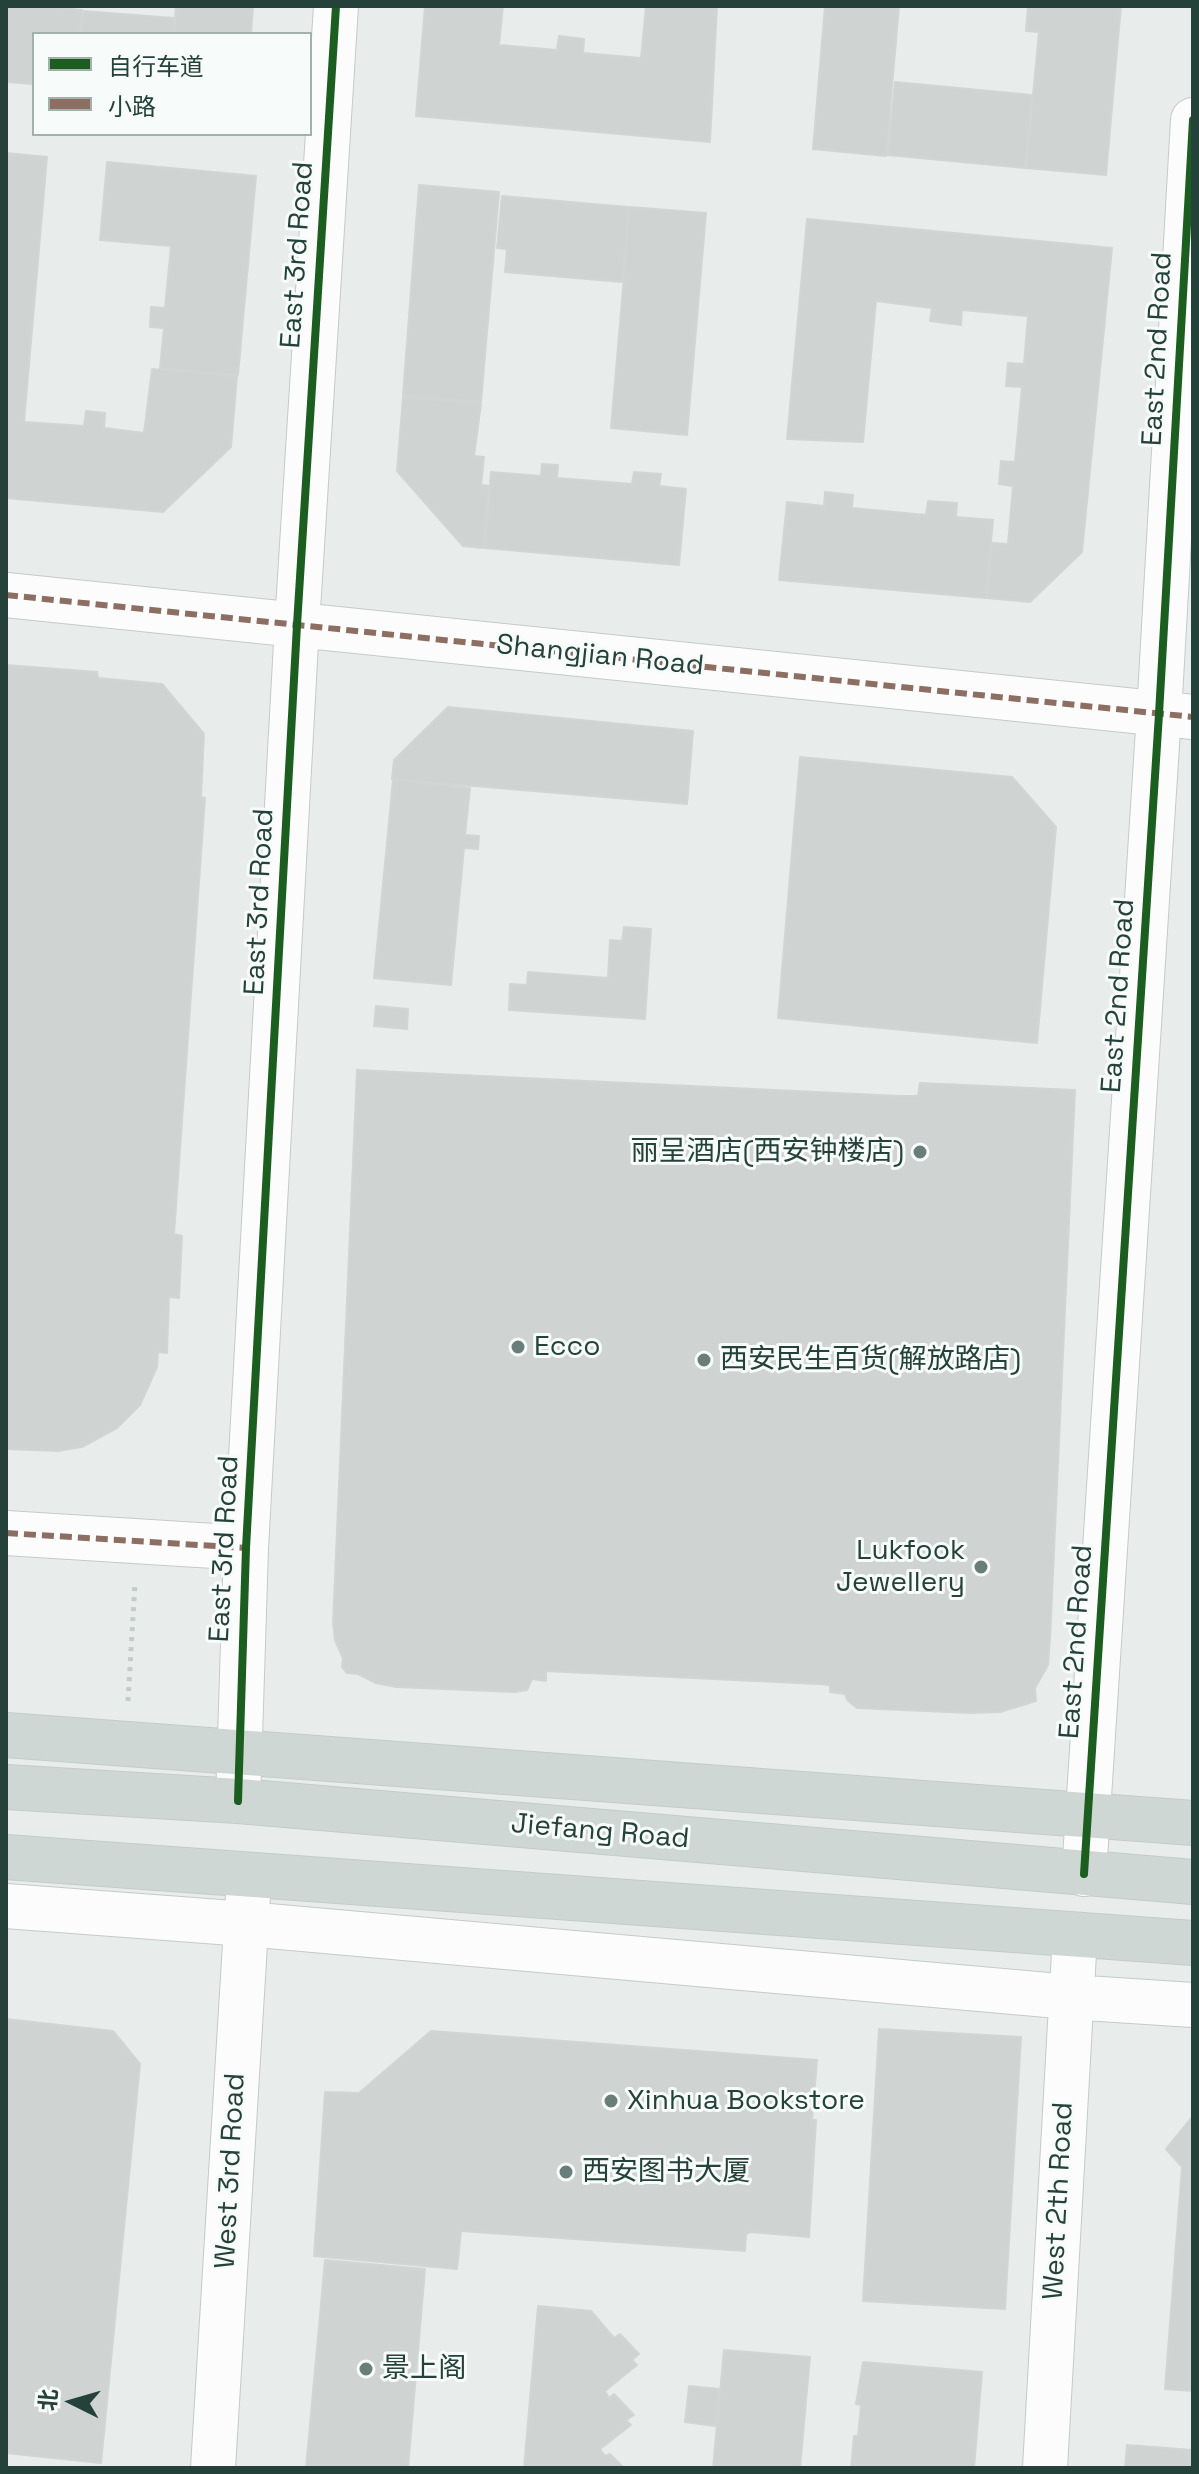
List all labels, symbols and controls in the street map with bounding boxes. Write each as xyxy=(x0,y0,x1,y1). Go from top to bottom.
legend xyxy=(32,32,312,136)
text: 自行车道 xyxy=(108,51,204,82)
text: 小路 xyxy=(108,91,156,122)
street label: East 3rd Road xyxy=(275,160,321,350)
street label: East 2nd Road xyxy=(1136,251,1180,447)
street label: Shangjian Road xyxy=(495,628,705,684)
street label: East 3rd Road xyxy=(238,808,282,996)
street label: East 2nd Road xyxy=(1095,898,1143,1094)
place label: 丽呈酒店(西安钟楼店) xyxy=(631,1135,904,1169)
marker: 丽呈酒店(西安钟楼店) xyxy=(911,1143,929,1161)
place label: Ecco xyxy=(534,1330,601,1364)
marker: Ecco xyxy=(509,1338,527,1356)
place label: 西安民生百货(解放路店) xyxy=(720,1343,1021,1377)
marker: 西安民生百货(解放路店) xyxy=(695,1351,713,1369)
street label: East 3rd Road xyxy=(203,1455,247,1643)
place label: Lukfook Jewellery xyxy=(836,1534,965,1600)
street label: East 2nd Road xyxy=(1053,1544,1101,1740)
marker: Lukfook Jewellery xyxy=(972,1558,990,1576)
street label: Jiefang Road xyxy=(509,1807,691,1857)
street label: West 3rd Road xyxy=(209,2072,253,2270)
place label: Xinhua Bookstore xyxy=(627,2084,865,2118)
marker: Xinhua Bookstore xyxy=(602,2092,620,2110)
street label: West 2th Road xyxy=(1037,2101,1081,2301)
place label: 西安图书大厦 xyxy=(582,2155,750,2189)
marker: 西安图书大厦 xyxy=(557,2163,575,2181)
place label: 景上阁 xyxy=(382,2352,466,2386)
marker: 景上阁 xyxy=(357,2360,375,2378)
north arrow xyxy=(32,2362,112,2442)
text: 北 xyxy=(33,2388,63,2412)

